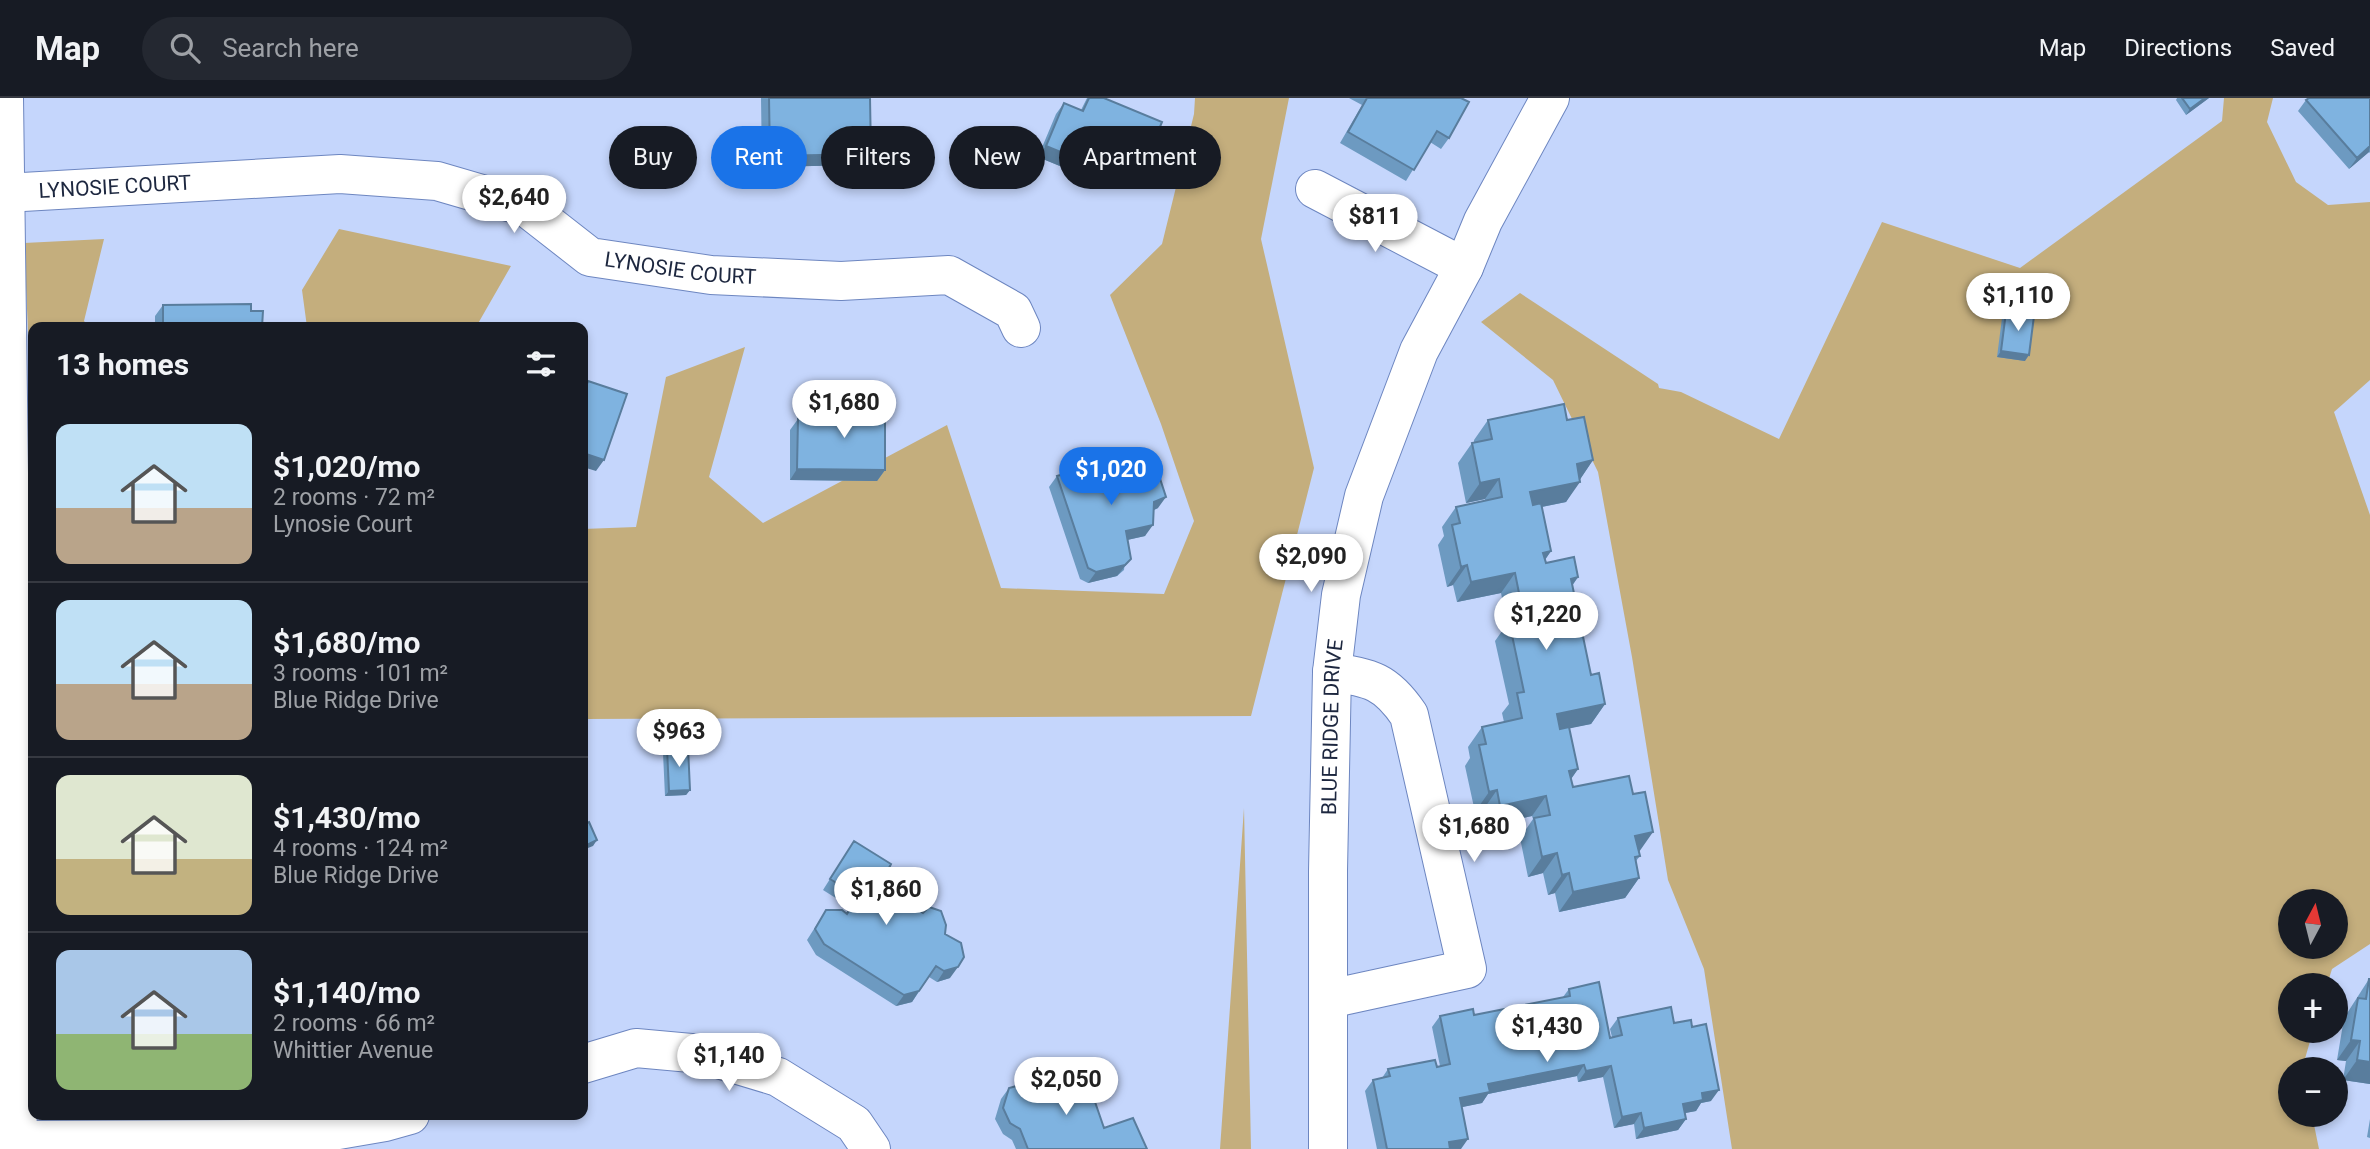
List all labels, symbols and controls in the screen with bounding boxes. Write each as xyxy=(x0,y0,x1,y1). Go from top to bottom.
search box xyxy=(142,17,632,80)
text: Map xyxy=(35,29,100,68)
icon: search xyxy=(166,29,204,67)
text: Search here xyxy=(222,33,359,63)
text: Map xyxy=(2039,34,2086,62)
text: Directions xyxy=(2124,34,2232,62)
text: Saved xyxy=(2270,34,2335,62)
chip: Buy xyxy=(609,126,697,189)
chip: Rent xyxy=(711,126,807,189)
chip: Filters xyxy=(821,126,935,189)
chip: New xyxy=(949,126,1045,189)
chip: Apartment xyxy=(1059,126,1221,189)
street label: LYNOSIE COURT xyxy=(38,170,192,203)
pin: $2,640 xyxy=(457,176,571,235)
text: $2,640 xyxy=(478,184,550,211)
pin: $811 xyxy=(1334,194,1416,254)
text: $811 xyxy=(1349,203,1401,230)
street label: LYNOSIE COURT xyxy=(603,247,757,289)
pin: $1,110 xyxy=(1961,274,2075,333)
text: $1,110 xyxy=(1982,282,2054,309)
icon: filters xyxy=(522,345,560,383)
text: 13 homes xyxy=(56,347,189,382)
pin: $1,680 xyxy=(787,380,901,440)
text: $1,680 xyxy=(808,389,880,416)
pin: $1,020 xyxy=(1054,448,1168,507)
text: $1,020/mo xyxy=(273,449,421,484)
icon: home xyxy=(112,452,196,536)
text: $1,020 xyxy=(1075,456,1147,483)
text: 2 rooms · 72 m² xyxy=(273,484,435,511)
text: Lynosie Court xyxy=(273,511,413,538)
pin: $2,090 xyxy=(1254,534,1368,594)
text: $2,090 xyxy=(1275,543,1347,570)
pin: $1,220 xyxy=(1489,592,1603,652)
text: $1,220 xyxy=(1510,601,1582,628)
text: $1,680/mo xyxy=(273,625,421,660)
icon: home xyxy=(112,628,196,712)
street label: BLUE RIDGE DRIVE xyxy=(1317,638,1348,815)
text: 3 rooms · 101 m² xyxy=(273,660,448,687)
text: Blue Ridge Drive xyxy=(273,687,439,714)
pin: $963 xyxy=(638,710,720,769)
text: $963 xyxy=(653,718,705,745)
text: $1,430/mo xyxy=(273,800,421,835)
icon: home xyxy=(112,803,196,887)
pin: $1,680 xyxy=(1417,804,1531,864)
text: $1,680 xyxy=(1438,813,1510,840)
text: 4 rooms · 124 m² xyxy=(273,835,448,862)
text: Blue Ridge Drive xyxy=(273,862,439,889)
pin: $1,860 xyxy=(829,868,943,927)
text: $1,860 xyxy=(850,876,922,903)
north arrow xyxy=(2278,889,2348,959)
map controls xyxy=(2278,889,2348,1127)
button: + xyxy=(2278,973,2348,1043)
text: $1,140/mo xyxy=(273,975,421,1010)
icon: home xyxy=(112,978,196,1062)
pin: $1,430 xyxy=(1490,1004,1604,1064)
text: 2 rooms · 66 m² xyxy=(273,1010,435,1037)
text: $1,430 xyxy=(1511,1013,1583,1040)
pin: $1,140 xyxy=(672,1034,786,1093)
text: Whittier Avenue xyxy=(273,1037,433,1064)
text: $1,140 xyxy=(693,1042,765,1069)
button: − xyxy=(2278,1057,2348,1127)
pin: $2,050 xyxy=(1009,1058,1123,1117)
text: $2,050 xyxy=(1030,1066,1102,1093)

